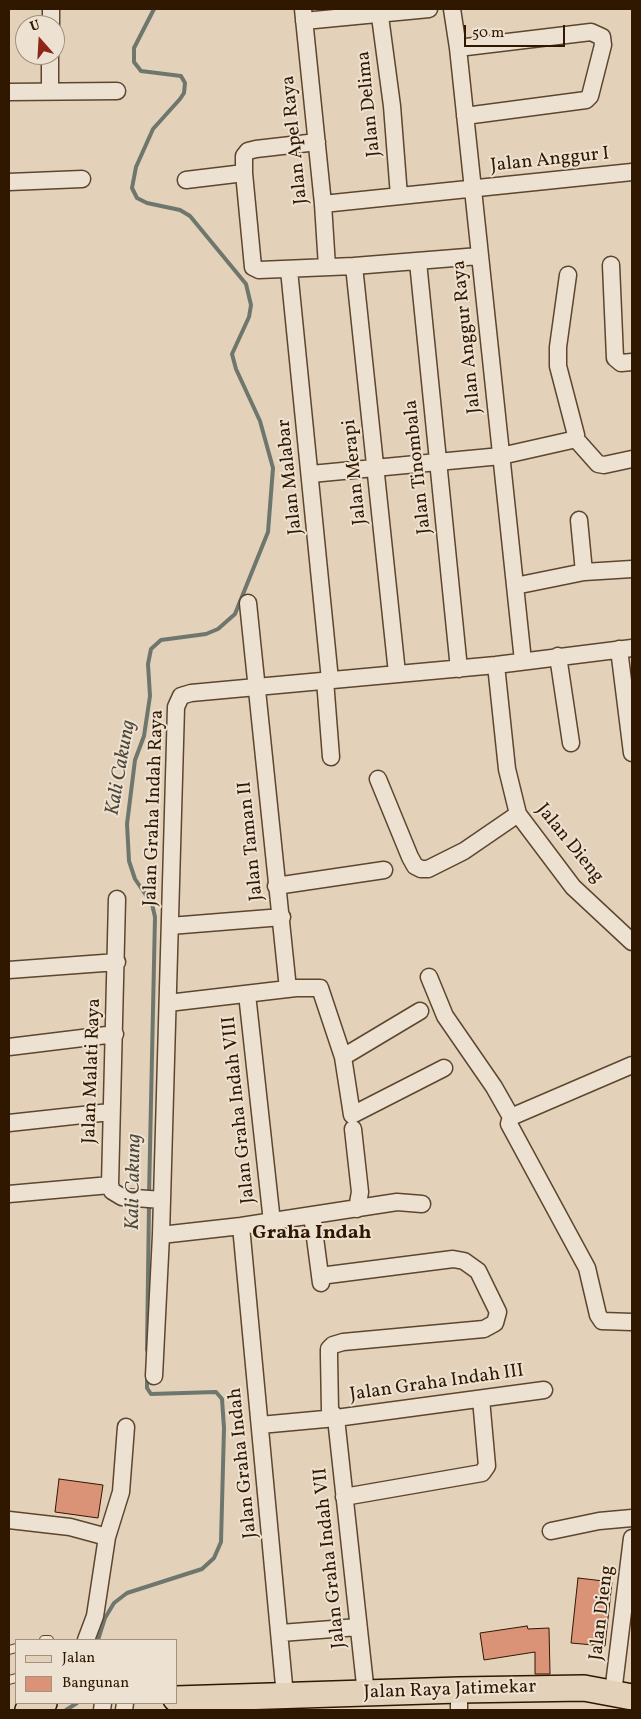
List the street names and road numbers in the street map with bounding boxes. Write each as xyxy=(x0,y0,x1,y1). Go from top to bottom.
street label: Jalan Delima xyxy=(353,50,387,158)
street label: Jalan Apel Raya xyxy=(278,74,314,206)
street label: Jalan Anggur I xyxy=(489,143,611,179)
street label: Jalan Anggur Raya xyxy=(449,259,487,415)
street label: Jalan Tinombala xyxy=(401,399,437,535)
street label: Jalan Malabar xyxy=(274,418,308,536)
street label: Jalan Merapi xyxy=(339,418,373,526)
street label: Jalan Graha Indah Raya xyxy=(140,709,170,907)
street label: Jalan Taman II xyxy=(234,780,270,902)
street label: Jalan Dieng xyxy=(530,800,608,888)
street label: Jalan Malati Raya xyxy=(79,998,107,1144)
street label: Jalan Graha Indah VIII xyxy=(219,1015,261,1205)
street label: Jalan Graha Indah III xyxy=(349,1361,525,1407)
street label: Jalan Graha Indah xyxy=(225,1386,263,1540)
street label: Jalan Graha Indah VII xyxy=(310,1466,352,1650)
street label: Jalan Dieng xyxy=(586,1564,620,1662)
street label: Jalan Raya Jatimekar xyxy=(363,1677,537,1705)

